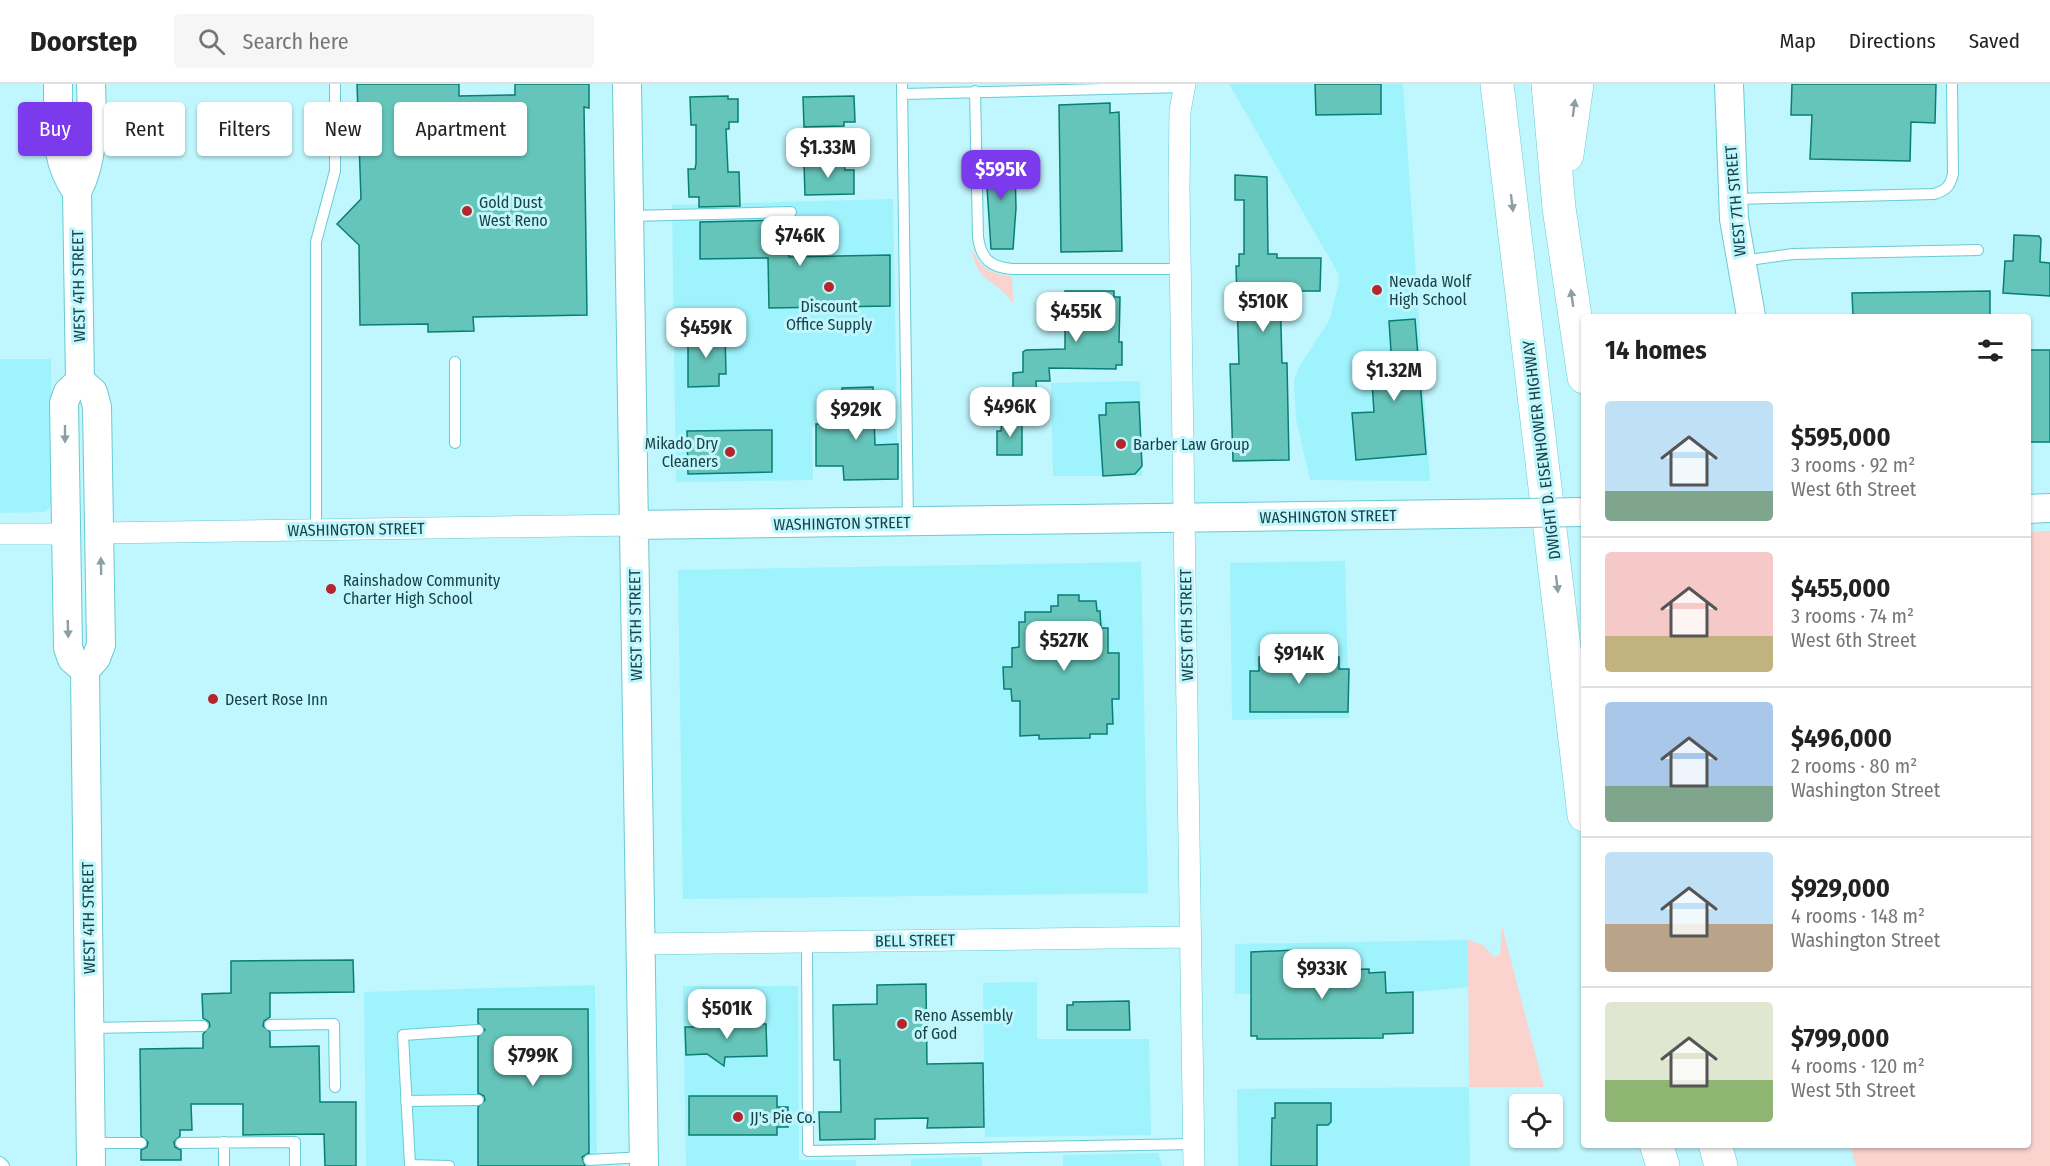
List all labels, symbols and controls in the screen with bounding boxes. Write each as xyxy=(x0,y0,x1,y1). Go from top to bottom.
search box xyxy=(174,14,594,68)
text: Doorstep xyxy=(30,25,138,58)
icon: search xyxy=(195,25,228,58)
text: Search here xyxy=(243,28,349,55)
text: Map xyxy=(1779,28,1816,54)
text: Directions xyxy=(1849,28,1936,54)
text: Saved xyxy=(1969,28,2020,54)
one-way arrow xyxy=(1569,99,1578,118)
chip: Buy xyxy=(18,102,92,156)
chip: Rent xyxy=(104,102,185,156)
chip: Filters xyxy=(197,102,292,156)
chip: New xyxy=(304,102,382,156)
chip: Apartment xyxy=(394,102,527,156)
pin: $1.33M xyxy=(779,128,877,179)
text: $1.33M xyxy=(800,135,856,159)
street label: WEST 7TH STREET xyxy=(1721,144,1750,257)
pin: $595K xyxy=(959,150,1043,201)
text: $595K xyxy=(975,157,1027,181)
place label: Gold Dust West Reno xyxy=(479,193,548,230)
one-way arrow xyxy=(1507,193,1516,212)
marker: Gold Dust West Reno xyxy=(460,204,474,218)
pin: $746K xyxy=(758,216,842,267)
text: $746K xyxy=(775,223,825,247)
street label: WEST 4TH STREET xyxy=(68,229,89,342)
place label: Nevada Wolf High School xyxy=(1389,272,1472,309)
marker: Discount Office Supply xyxy=(822,280,836,294)
pin: $510K xyxy=(1221,282,1305,333)
marker: Nevada Wolf High School xyxy=(1370,283,1384,297)
text: $510K xyxy=(1238,289,1288,313)
one-way arrow xyxy=(1568,289,1577,308)
pin: $455K xyxy=(1034,292,1118,343)
place label: Discount Office Supply xyxy=(786,297,873,334)
text: $455K xyxy=(1050,299,1102,323)
pin: $459K xyxy=(664,308,748,359)
text: $459K xyxy=(680,315,732,339)
icon: filters xyxy=(1974,334,2007,367)
text: 14 homes xyxy=(1605,335,1707,366)
street label: DWIGHT D. EISENHOWER HIGHWAY xyxy=(1519,339,1564,561)
pin: $1.32M xyxy=(1345,351,1443,402)
text: $1.32M xyxy=(1366,358,1422,382)
pin: $496K xyxy=(968,387,1052,438)
pin: $929K xyxy=(814,390,898,441)
text: $496K xyxy=(984,394,1036,418)
text: $929K xyxy=(831,397,881,421)
text: $595,000 xyxy=(1791,422,1891,453)
one-way arrow xyxy=(60,424,70,443)
icon: home xyxy=(1653,425,1725,497)
place label: Mikado Dry Cleaners xyxy=(645,434,719,471)
place label: Barber Law Group xyxy=(1133,435,1250,454)
marker: Barber Law Group xyxy=(1114,437,1128,451)
marker: Mikado Dry Cleaners xyxy=(723,445,737,459)
text: 3 rooms · 92 m² xyxy=(1791,453,1915,477)
text: West 6th Street xyxy=(1791,477,1916,501)
street label: WASHINGTON STREET xyxy=(1259,506,1397,527)
street label: WASHINGTON STREET xyxy=(773,513,911,534)
street label: WASHINGTON STREET xyxy=(287,519,425,540)
one-way arrow xyxy=(96,556,106,575)
street label: WEST 5TH STREET xyxy=(625,568,646,681)
street label: WEST 6TH STREET xyxy=(1176,568,1197,681)
place label: Rainshadow Community Charter High School xyxy=(343,571,501,608)
text: $455,000 xyxy=(1791,573,1891,604)
one-way arrow xyxy=(1552,575,1561,594)
icon: home xyxy=(1653,576,1725,648)
marker: Rainshadow Community Charter High School xyxy=(324,582,338,596)
text: 3 rooms · 74 m² xyxy=(1791,604,1914,628)
one-way arrow xyxy=(63,619,72,638)
pin: $527K xyxy=(1022,621,1106,672)
text: $527K xyxy=(1040,628,1088,652)
text: West 6th Street xyxy=(1791,628,1916,652)
pin: $914K xyxy=(1257,634,1341,685)
text: $914K xyxy=(1274,641,1324,665)
place label: Desert Rose Inn xyxy=(225,690,328,709)
marker: Desert Rose Inn xyxy=(206,692,220,706)
text: $496,000 xyxy=(1791,723,1892,754)
icon: home xyxy=(1653,726,1725,798)
text: 2 rooms · 80 m² xyxy=(1791,754,1917,778)
text: Washington Street xyxy=(1791,778,1940,802)
street label: WEST 4TH STREET xyxy=(78,861,99,974)
text: $929,000 xyxy=(1791,873,1890,904)
icon: home xyxy=(1653,876,1725,948)
text: 4 rooms · 148 m² xyxy=(1791,904,1925,928)
text: Washington Street xyxy=(1791,928,1940,952)
street label: BELL STREET xyxy=(875,930,956,951)
pin: $933K xyxy=(1280,949,1364,1000)
text: $933K xyxy=(1297,956,1347,980)
pin: $501K xyxy=(685,989,769,1040)
text: $501K xyxy=(702,996,752,1020)
place label: Reno Assembly of God xyxy=(914,1006,1014,1043)
marker: Reno Assembly of God xyxy=(895,1017,909,1031)
text: $799,000 xyxy=(1791,1023,1889,1054)
icon: home xyxy=(1653,1026,1725,1098)
pin: $799K xyxy=(491,1036,575,1087)
text: $799K xyxy=(508,1043,558,1067)
text: 4 rooms · 120 m² xyxy=(1791,1054,1925,1078)
text: West 5th Street xyxy=(1791,1078,1915,1102)
map controls xyxy=(1509,1094,1563,1148)
button: locate xyxy=(1509,1094,1563,1148)
place label: JJ's Pie Co. xyxy=(750,1108,816,1127)
marker: JJ's Pie Co. xyxy=(731,1110,745,1124)

